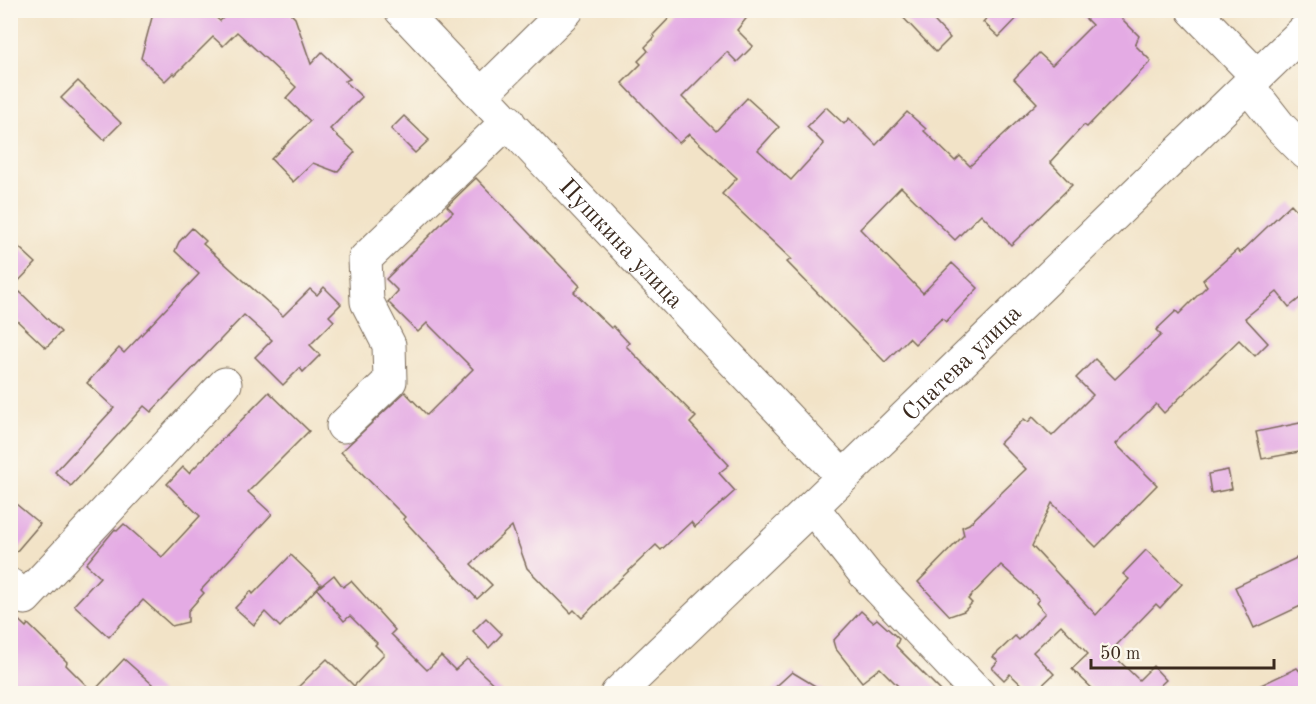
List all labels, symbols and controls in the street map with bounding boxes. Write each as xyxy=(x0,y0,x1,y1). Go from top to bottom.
street label: Пушкина улица xyxy=(554,175,687,314)
street label: Спатева улица xyxy=(899,301,1027,426)
scale bar xyxy=(1091,632,1274,670)
text: 50 m xyxy=(1100,645,1140,663)

